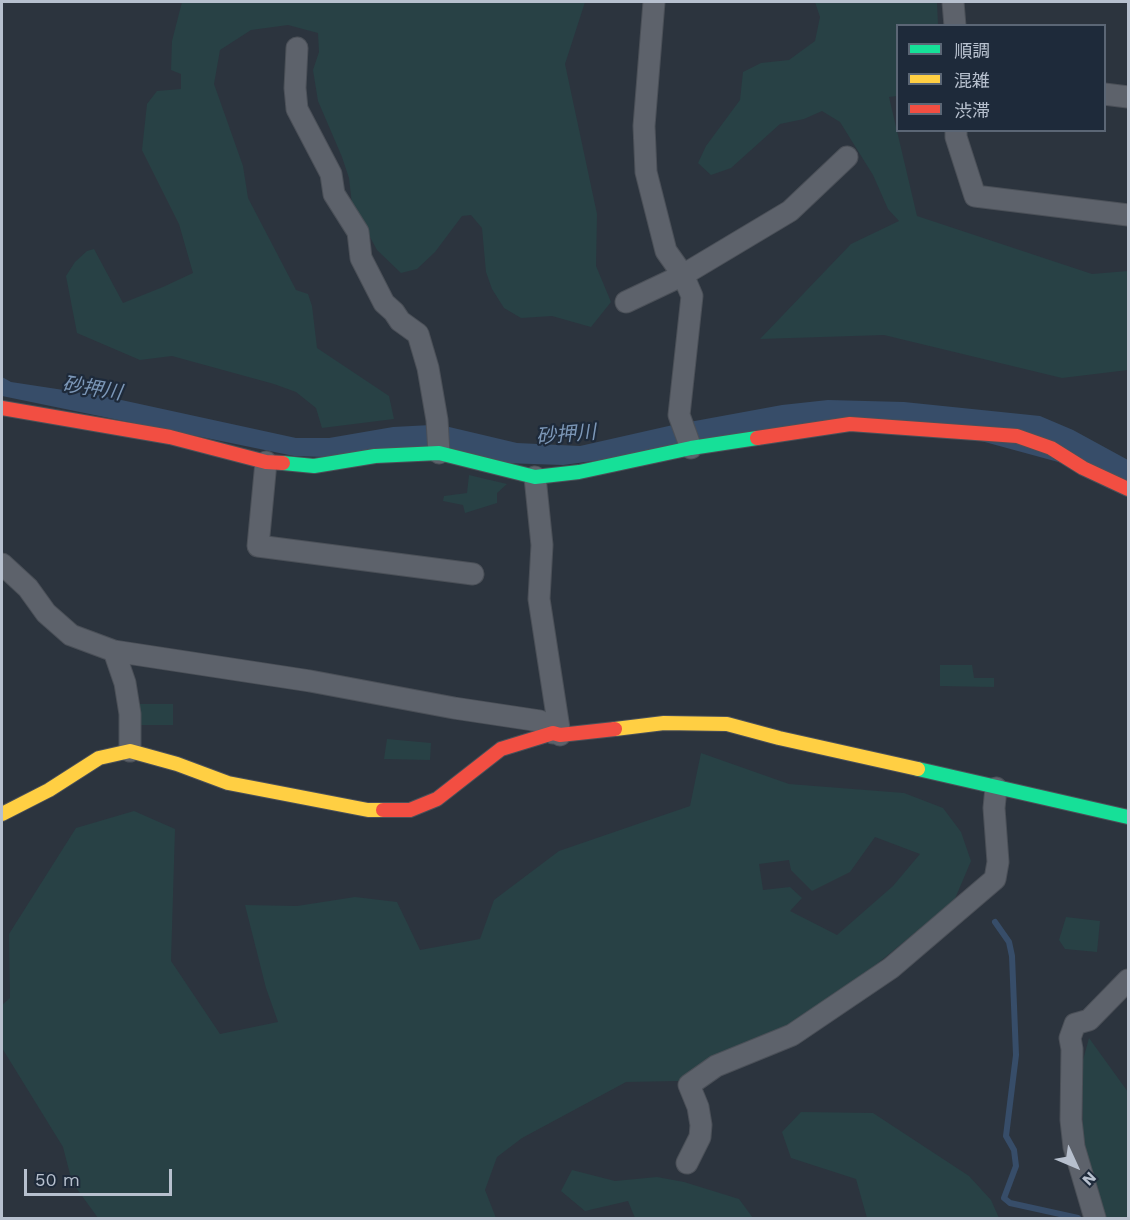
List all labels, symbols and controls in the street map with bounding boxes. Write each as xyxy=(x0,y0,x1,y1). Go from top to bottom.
legend xyxy=(896,24,1106,132)
text: 順調 xyxy=(954,40,990,61)
text: 混雑 xyxy=(954,70,990,91)
text: 渋滞 xyxy=(954,100,990,121)
water label: 砂押川 xyxy=(60,372,124,406)
water label: 砂押川 xyxy=(535,420,597,450)
north arrow xyxy=(1046,1136,1106,1196)
scale bar xyxy=(27,1157,176,1195)
text: N xyxy=(1078,1168,1100,1190)
text: 50 m xyxy=(35,1169,80,1190)

